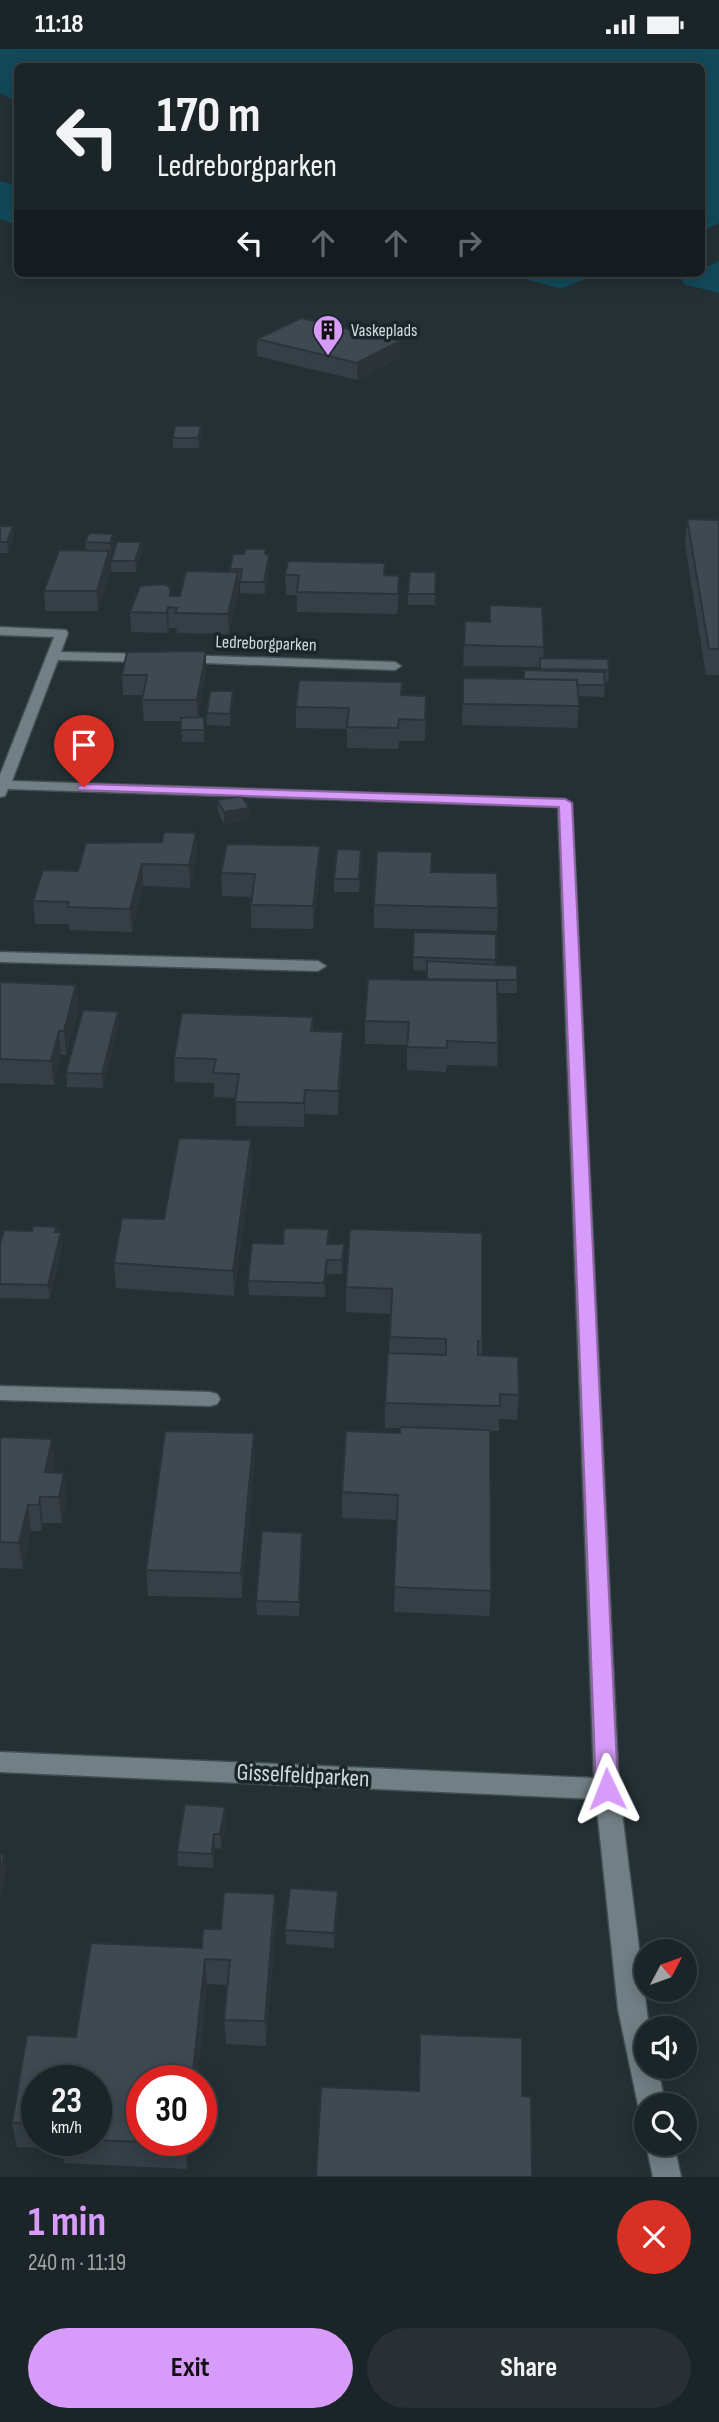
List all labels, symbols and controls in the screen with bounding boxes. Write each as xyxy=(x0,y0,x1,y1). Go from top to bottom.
text: 11:18 xyxy=(35,9,84,40)
text: 170 m xyxy=(157,87,261,146)
icon: left xyxy=(42,91,133,182)
text: Ledreborgparken xyxy=(157,147,337,186)
icon: left xyxy=(231,224,269,262)
icon: ahead xyxy=(304,224,342,262)
icon: ahead xyxy=(377,224,415,262)
icon: right xyxy=(450,224,488,262)
building icon: Vaskeplads xyxy=(311,313,345,357)
place label: Vaskeplads xyxy=(351,320,417,341)
street label: Ledreborgparken xyxy=(215,631,317,656)
pin xyxy=(54,715,114,787)
icon: arrive xyxy=(65,726,103,764)
position arrow xyxy=(570,1752,644,1826)
street label: Gisselfeldparken xyxy=(236,1758,370,1793)
north arrow xyxy=(634,1939,696,2002)
map controls xyxy=(634,1939,697,2156)
button: sound xyxy=(634,2016,697,2079)
speed limit sign: 30 xyxy=(126,2065,217,2156)
text: 23 xyxy=(51,2080,82,2123)
button: search xyxy=(634,2093,697,2156)
text: km/h xyxy=(51,2117,82,2138)
text: 1 min xyxy=(28,2197,106,2248)
button: close xyxy=(617,2200,691,2274)
text: 240 m · 11:19 xyxy=(28,2249,126,2277)
button: Exit xyxy=(28,2328,353,2408)
button: Share xyxy=(367,2328,691,2408)

